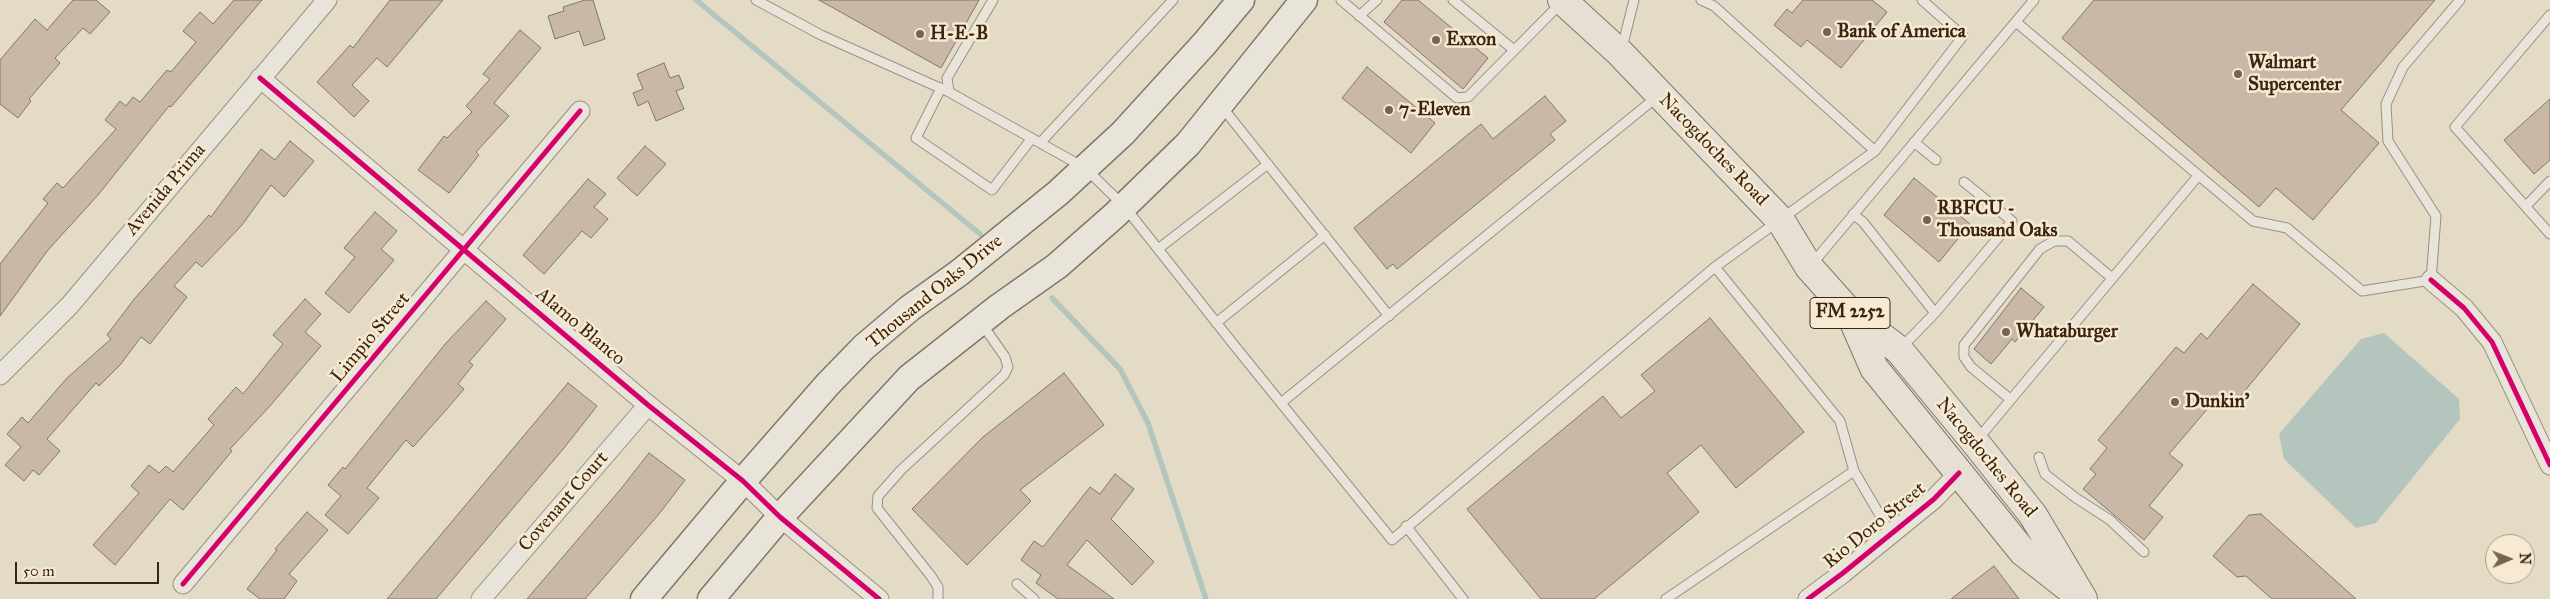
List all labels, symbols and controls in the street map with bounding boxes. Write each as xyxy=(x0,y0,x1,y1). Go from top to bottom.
place label: Bank of America xyxy=(1837,21,1966,43)
place label: H-E-B xyxy=(930,23,988,45)
marker: Bank of America xyxy=(1821,26,1833,38)
marker: H-E-B xyxy=(914,28,926,40)
place label: Exxon xyxy=(1446,29,1496,51)
marker: Exxon xyxy=(1430,34,1442,46)
place label: Walmart Supercenter xyxy=(2248,52,2341,96)
marker: Walmart Supercenter xyxy=(2232,68,2244,80)
street label: Nacogdoches Road xyxy=(1654,89,1772,211)
place label: 7-Eleven xyxy=(1399,99,1471,121)
marker: 7-Eleven xyxy=(1383,104,1395,116)
street label: Avenida Prima xyxy=(121,139,211,241)
place label: RBFCU - Thousand Oaks xyxy=(1937,198,2057,242)
marker: RBFCU - Thousand Oaks xyxy=(1921,214,1933,226)
street label: Thousand Oaks Drive xyxy=(862,230,1008,354)
street label: Alamo Blanco xyxy=(531,283,629,371)
street label: Limpio Street xyxy=(327,288,415,388)
road number: FM 2252 xyxy=(1810,298,1890,328)
place label: Whataburger xyxy=(2016,321,2118,343)
marker: Whataburger xyxy=(2000,326,2012,338)
place label: Dunkin' xyxy=(2185,391,2249,413)
street label: Nacogdoches Road xyxy=(1931,394,2041,522)
marker: Dunkin' xyxy=(2169,396,2181,408)
street label: Covenant Court xyxy=(514,447,614,557)
street label: Rio Doro Street xyxy=(1819,478,1931,574)
north arrow xyxy=(2485,534,2535,584)
scale bar xyxy=(18,552,161,584)
text: N xyxy=(2516,553,2533,565)
text: 50 m xyxy=(23,562,55,580)

